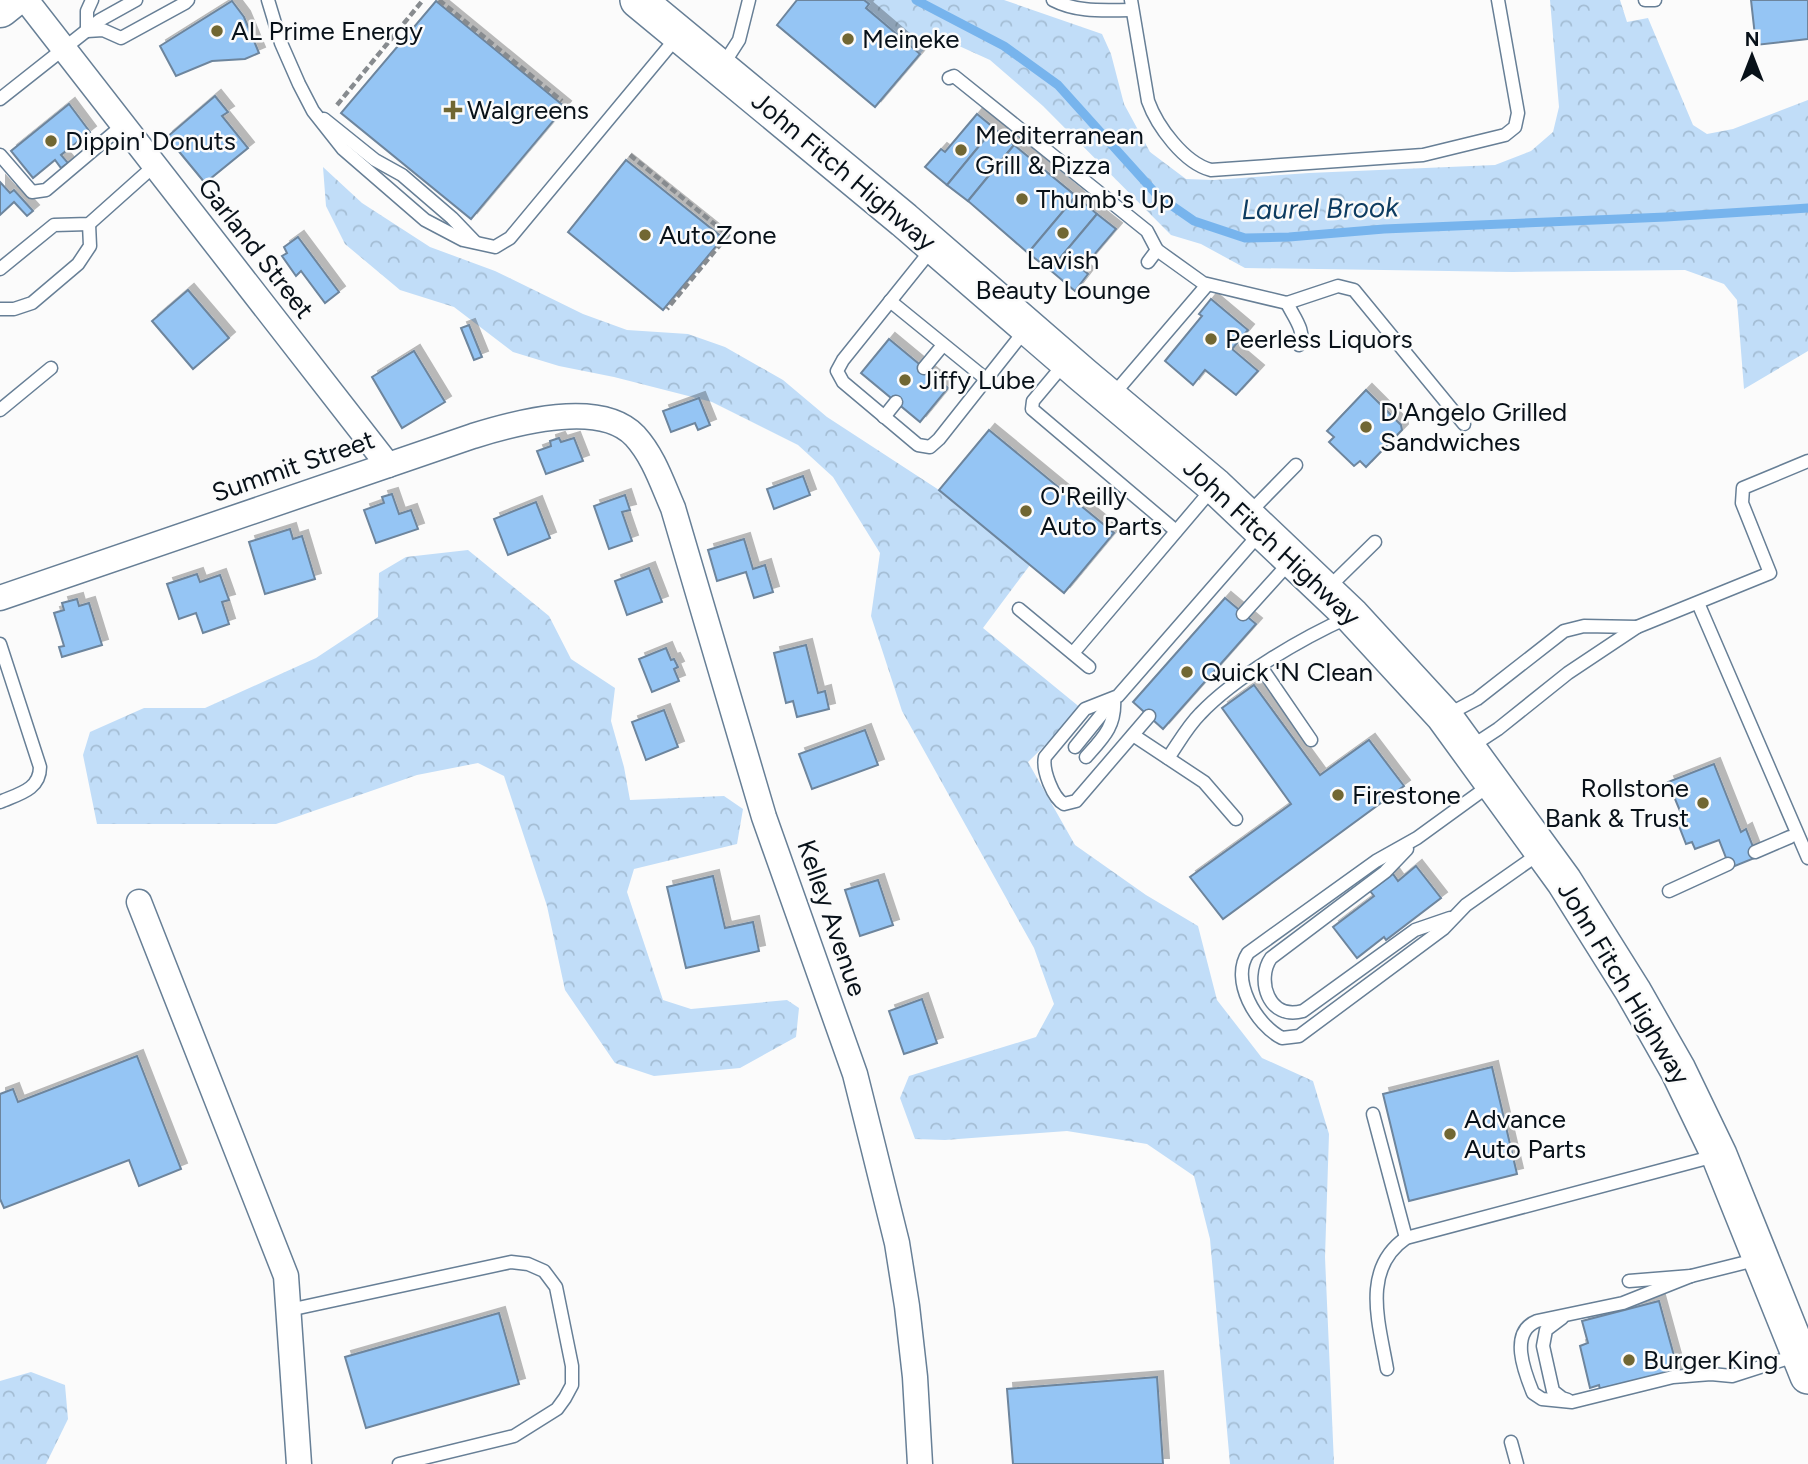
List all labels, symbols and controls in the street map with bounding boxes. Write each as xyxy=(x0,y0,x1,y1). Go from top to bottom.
place label: AL Prime Energy xyxy=(231,15,423,47)
north arrow xyxy=(1717,21,1787,91)
marker: AL Prime Energy xyxy=(209,23,225,39)
place label: Meineke xyxy=(862,23,959,55)
text: N xyxy=(1745,28,1759,51)
marker: Meineke xyxy=(840,31,856,47)
street label: John Fitch Highway xyxy=(745,85,943,258)
place label: Walgreens xyxy=(467,94,589,126)
marker: Walgreens xyxy=(445,102,461,118)
place label: Mediterranean Grill & Pizza xyxy=(975,119,1144,181)
place label: Dippin' Donuts xyxy=(65,125,236,157)
marker: Dippin' Donuts xyxy=(43,133,59,149)
marker: Mediterranean Grill & Pizza xyxy=(953,142,969,158)
street label: Garland Street xyxy=(191,171,321,325)
place label: Thumb's Up xyxy=(1036,183,1174,215)
water label: Laurel Brook xyxy=(1241,190,1400,226)
marker: Thumb's Up xyxy=(1014,191,1030,207)
place label: AutoZone xyxy=(659,219,776,251)
marker: Lavish Beauty Lounge xyxy=(1055,225,1071,241)
marker: AutoZone xyxy=(637,227,653,243)
place label: Lavish Beauty Lounge xyxy=(976,244,1150,306)
place label: Peerless Liquors xyxy=(1225,323,1413,355)
marker: Peerless Liquors xyxy=(1203,331,1219,347)
place label: Jiffy Lube xyxy=(919,364,1035,396)
marker: Jiffy Lube xyxy=(897,372,913,388)
place label: D'Angelo Grilled Sandwiches xyxy=(1380,396,1567,458)
marker: D'Angelo Grilled Sandwiches xyxy=(1358,419,1374,435)
street label: Summit Street xyxy=(208,423,379,509)
street label: John Fitch Highway xyxy=(1177,452,1368,633)
place label: O'Reilly Auto Parts xyxy=(1040,480,1162,542)
marker: O'Reilly Auto Parts xyxy=(1018,503,1034,519)
place label: Quick 'N Clean xyxy=(1201,656,1373,688)
marker: Quick 'N Clean xyxy=(1179,664,1195,680)
place label: Rollstone Bank & Trust xyxy=(1545,772,1689,834)
place label: Firestone xyxy=(1352,779,1461,811)
marker: Firestone xyxy=(1330,787,1346,803)
marker: Rollstone Bank & Trust xyxy=(1695,795,1711,811)
street label: Kelley Avenue xyxy=(790,836,874,1000)
street label: John Fitch Highway xyxy=(1551,876,1697,1090)
place label: Advance Auto Parts xyxy=(1464,1103,1586,1165)
marker: Advance Auto Parts xyxy=(1442,1126,1458,1142)
place label: Burger King xyxy=(1643,1344,1779,1376)
marker: Burger King xyxy=(1621,1352,1637,1368)

